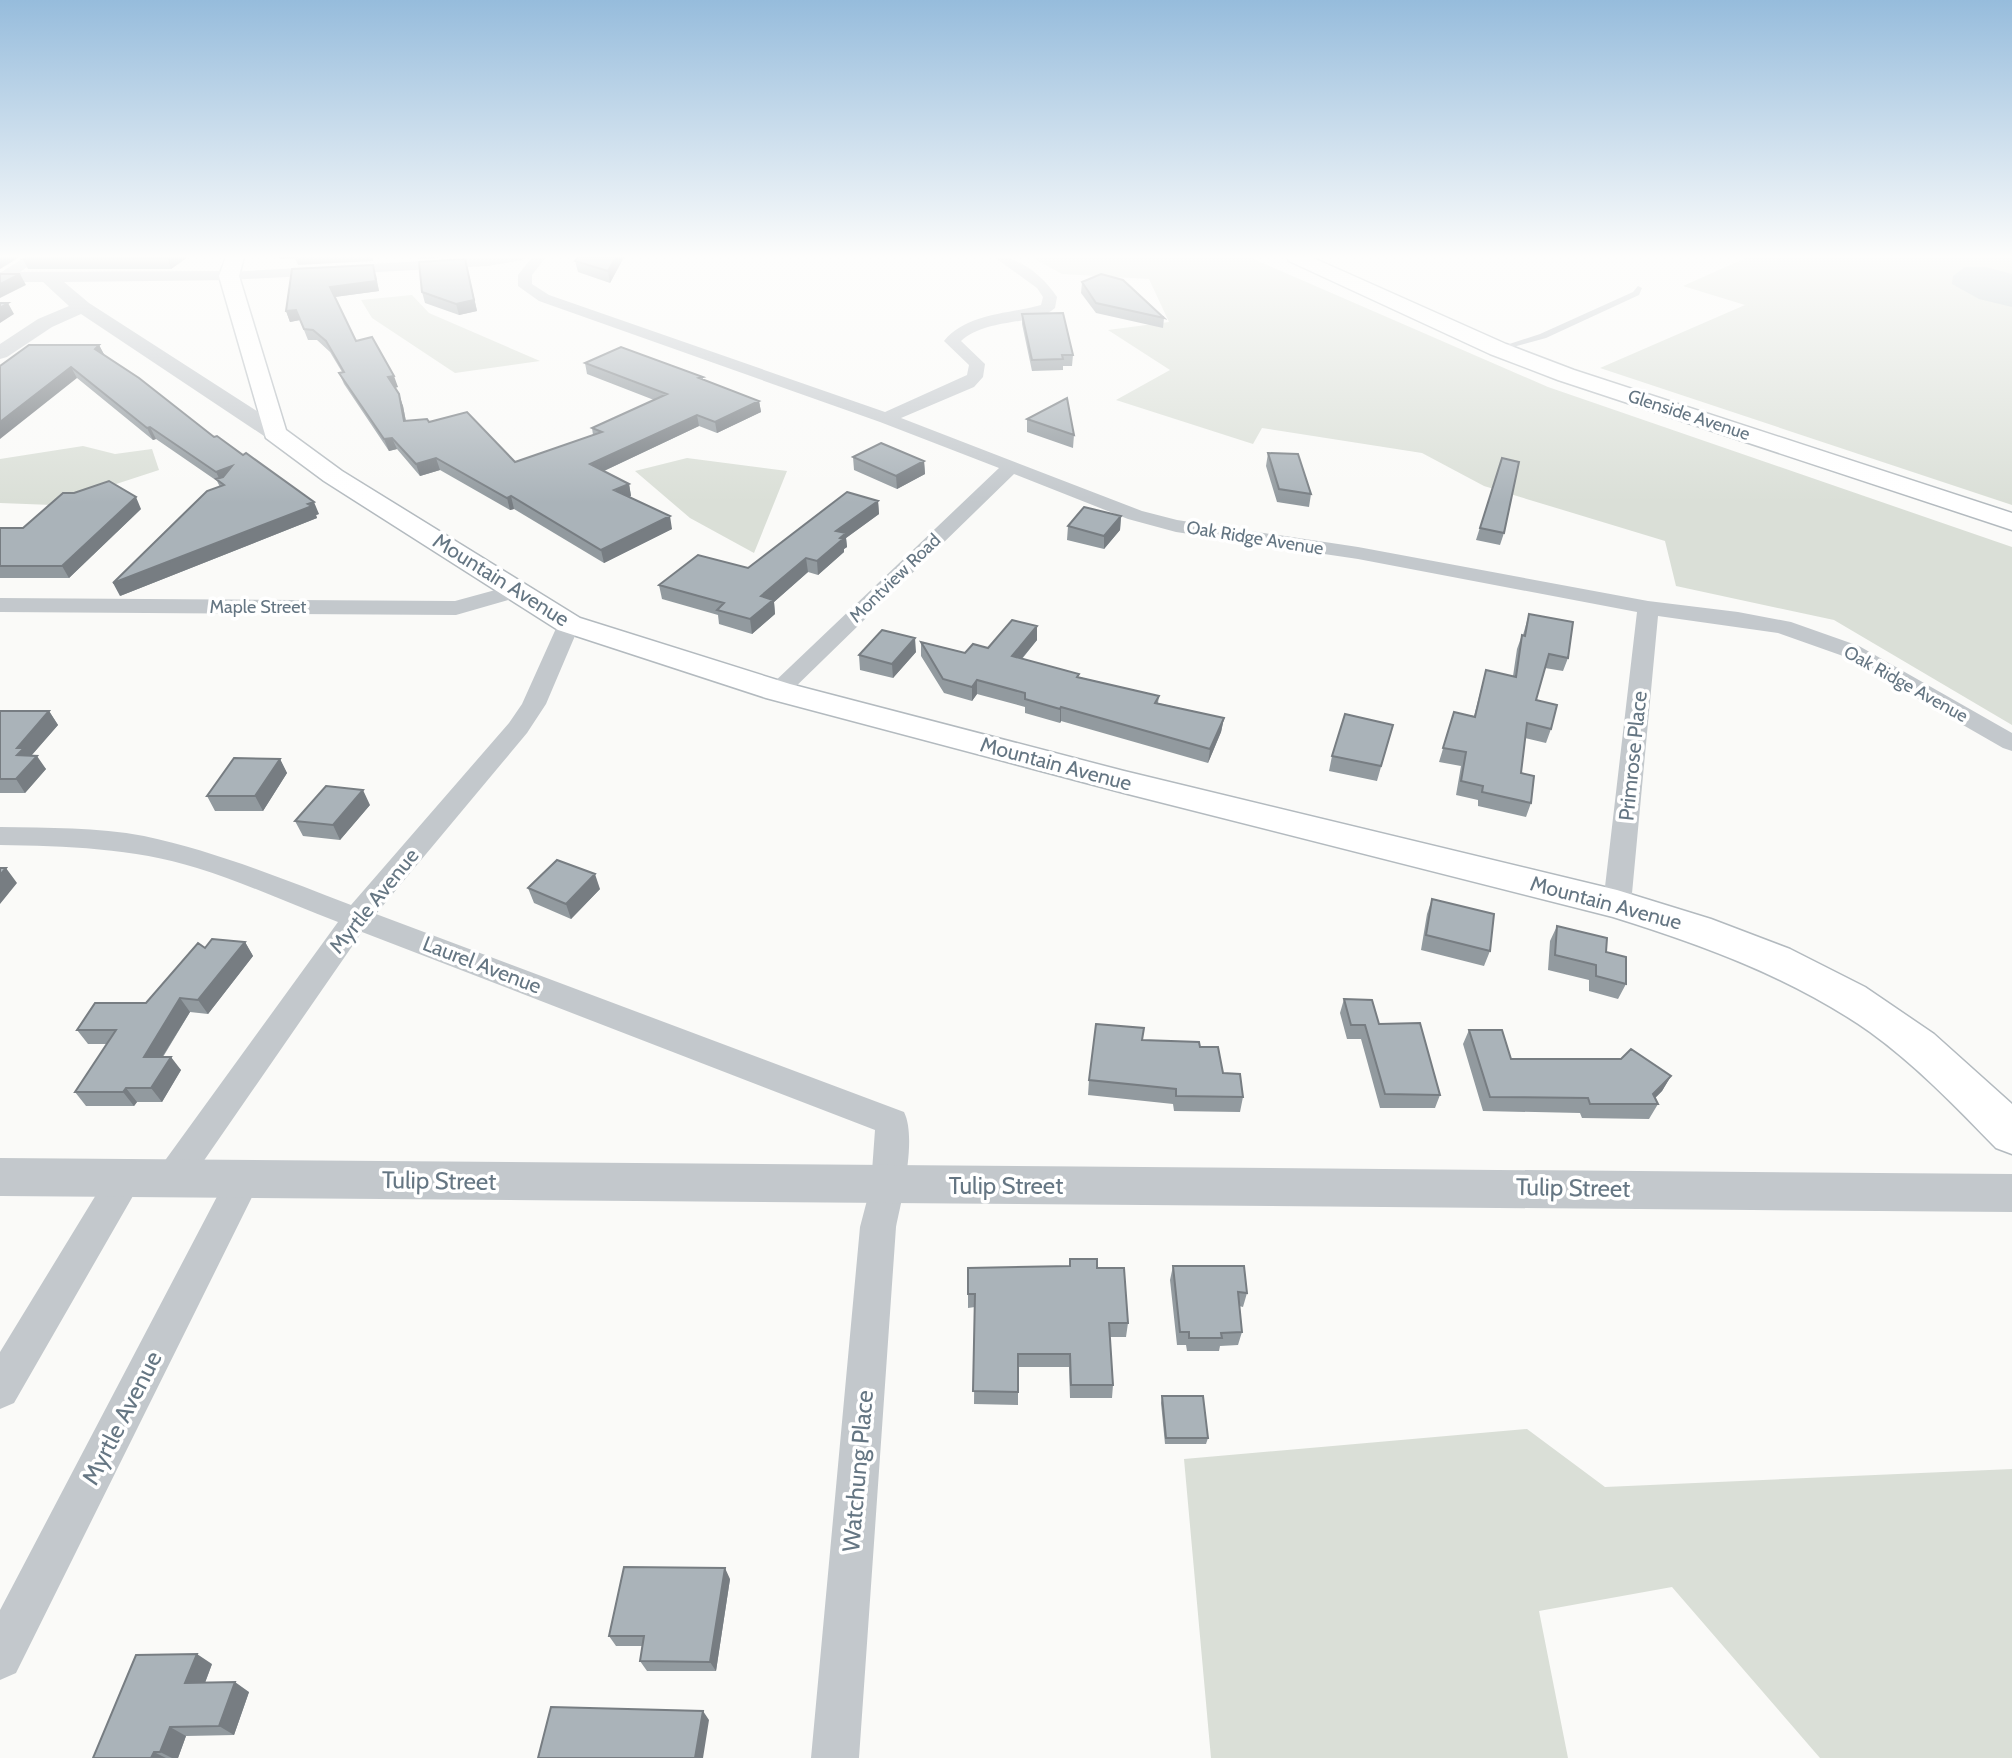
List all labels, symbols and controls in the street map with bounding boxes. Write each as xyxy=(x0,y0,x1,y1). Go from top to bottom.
street label: Glenside Avenue xyxy=(1625,385,1753,445)
street label: Oak Ridge Avenue xyxy=(1185,516,1325,560)
street label: Mountain Avenue xyxy=(429,528,574,632)
street label: Montview Road xyxy=(845,529,945,627)
street label: Maple Street xyxy=(210,596,306,618)
street label: Oak Ridge Avenue xyxy=(1840,641,1972,727)
street label: Primrose Place xyxy=(1613,689,1652,822)
street label: Mountain Avenue xyxy=(978,731,1135,796)
street label: Myrtle Avenue xyxy=(324,843,424,958)
street label: Mountain Avenue xyxy=(1528,870,1685,935)
street label: Laurel Avenue xyxy=(419,930,545,999)
street label: Tulip Street xyxy=(382,1165,496,1196)
street label: Tulip Street xyxy=(949,1171,1063,1200)
street label: Tulip Street xyxy=(1516,1172,1630,1203)
street label: Myrtle Avenue xyxy=(75,1346,168,1489)
street label: Watchung Place xyxy=(836,1389,879,1553)

